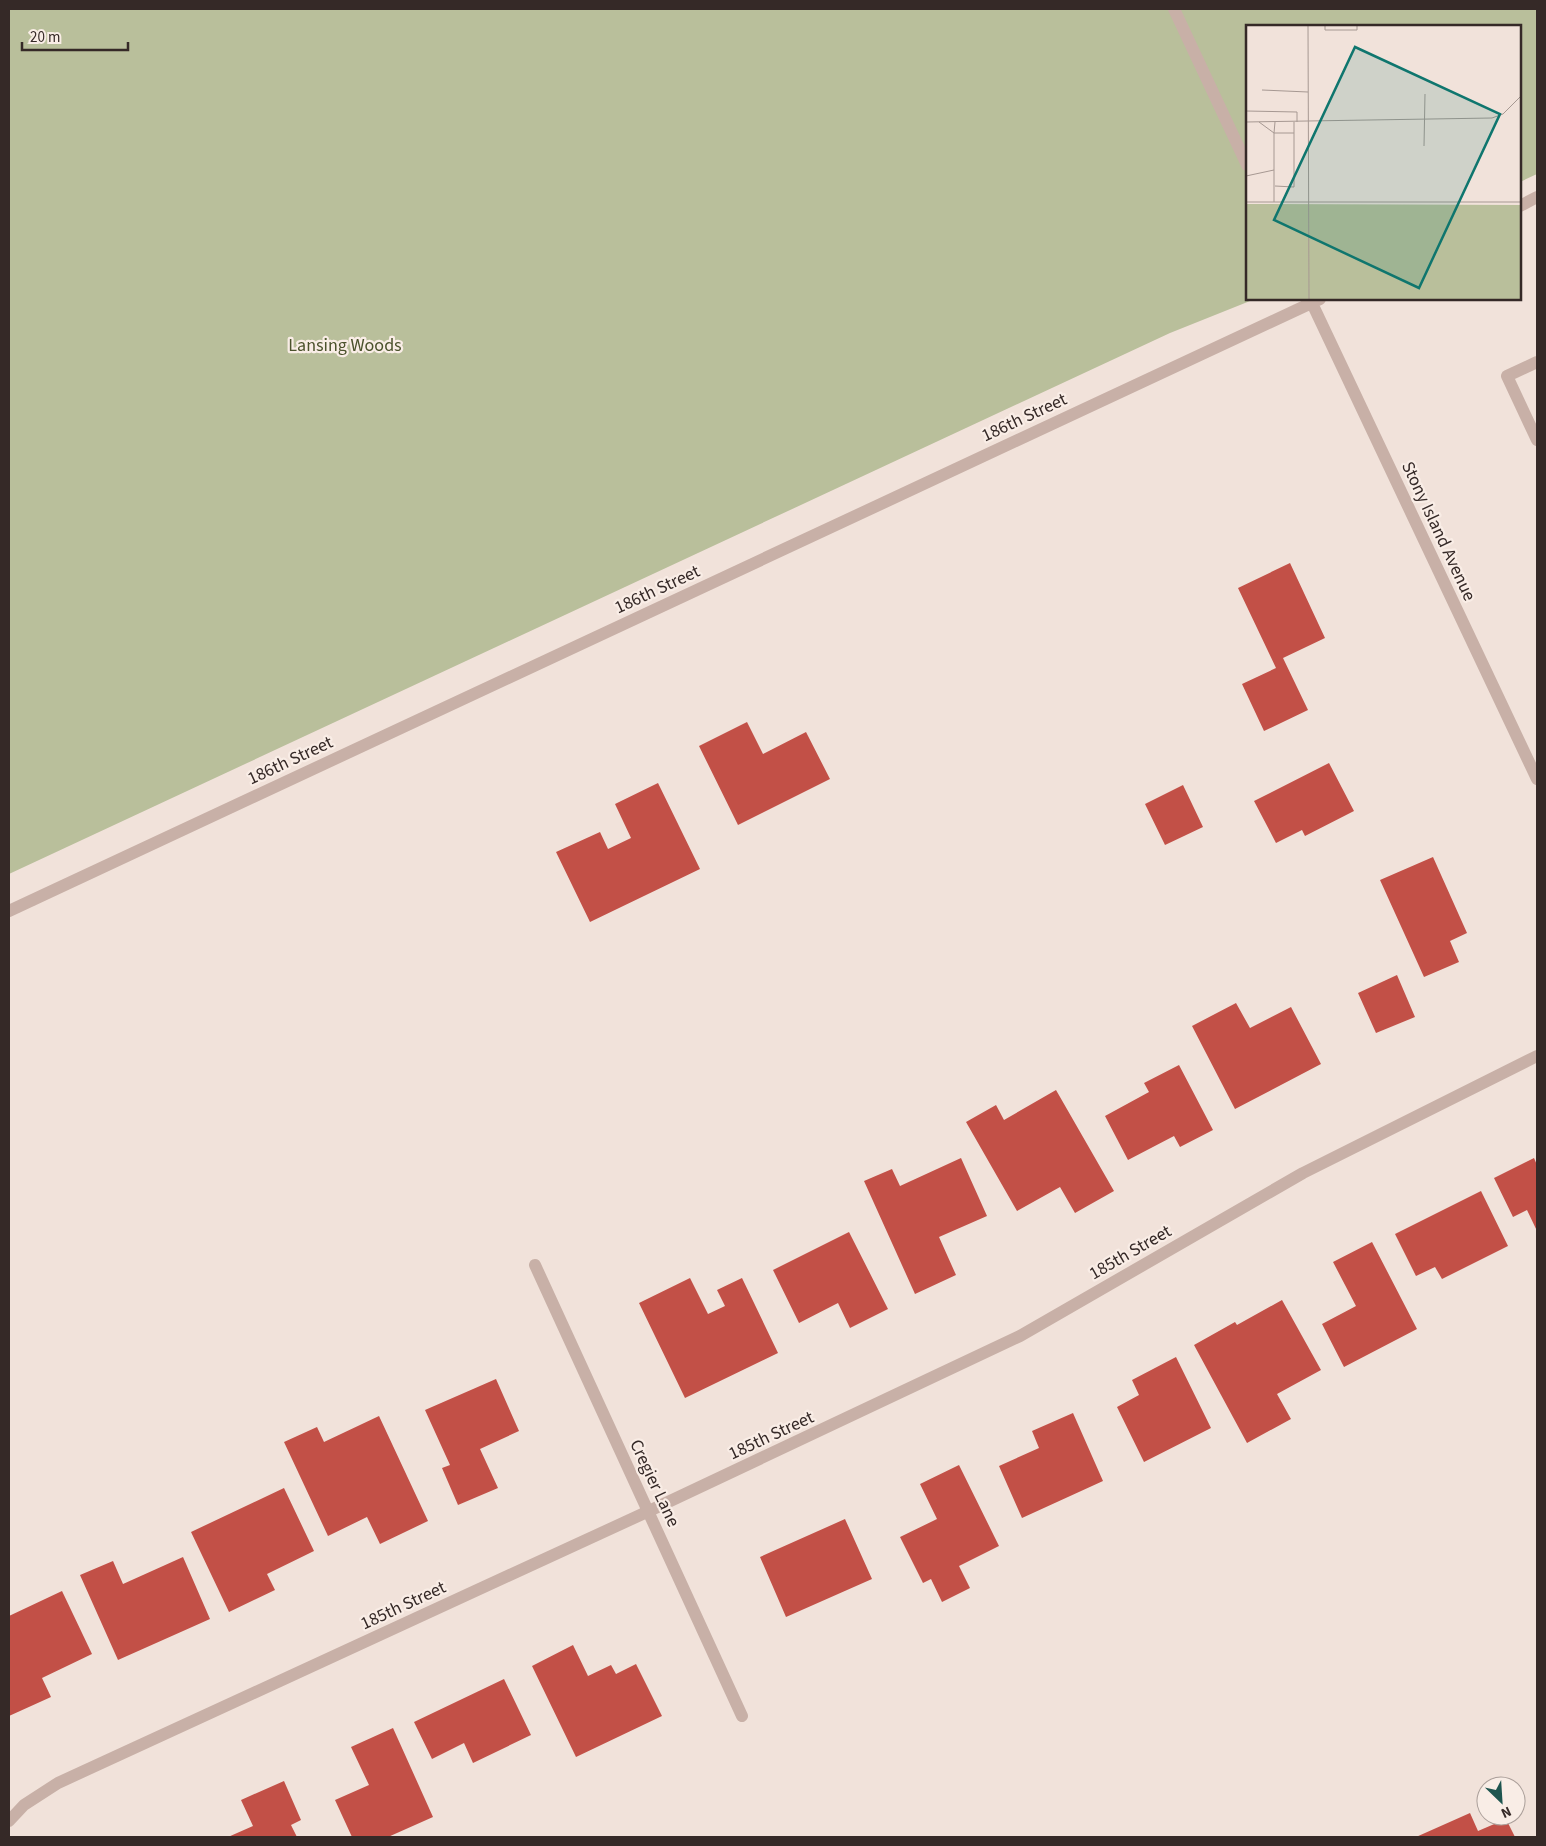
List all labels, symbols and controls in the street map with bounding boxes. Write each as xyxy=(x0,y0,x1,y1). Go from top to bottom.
scale bar xyxy=(22,20,129,52)
inset map xyxy=(1246,25,1521,300)
text: 20 m xyxy=(30,27,60,48)
park label: Lansing Woods xyxy=(288,333,402,358)
street label: 186th Street xyxy=(978,387,1071,448)
street label: Stony Island Avenue xyxy=(1395,457,1482,605)
street label: 186th Street xyxy=(611,559,704,620)
street label: 186th Street xyxy=(244,730,337,791)
street label: 185th Street xyxy=(1084,1219,1176,1286)
street label: 185th Street xyxy=(725,1405,818,1466)
street label: Cregier Lane xyxy=(623,1435,686,1531)
street label: 185th Street xyxy=(357,1575,450,1636)
north arrow xyxy=(1476,1776,1526,1826)
text: N xyxy=(1498,1801,1515,1823)

